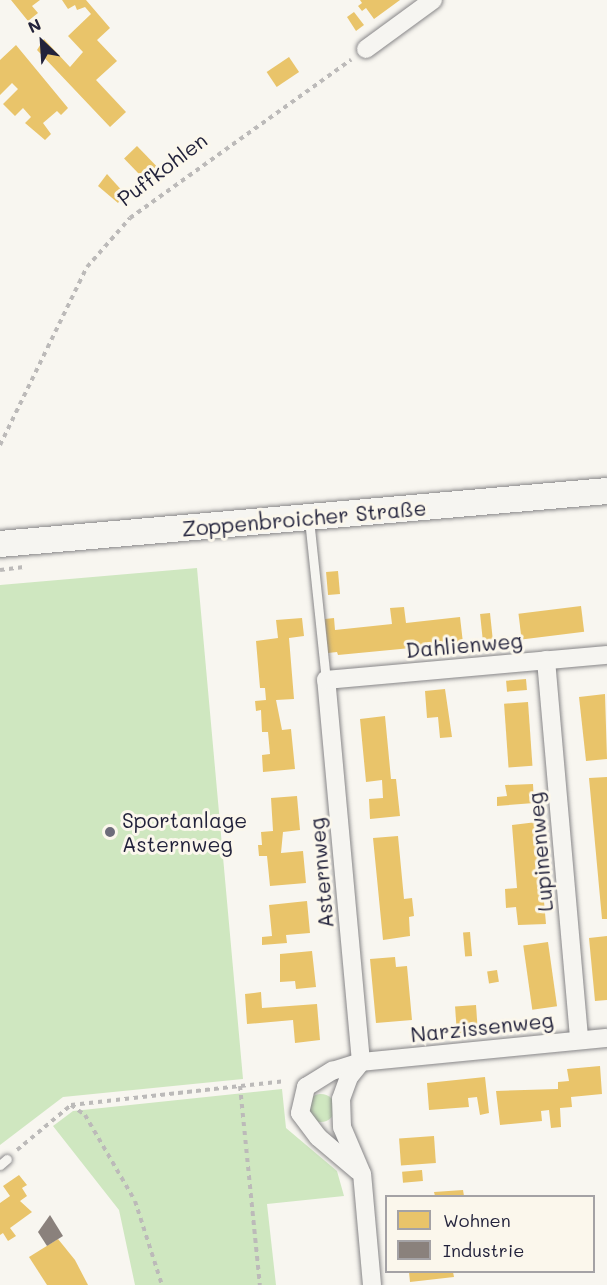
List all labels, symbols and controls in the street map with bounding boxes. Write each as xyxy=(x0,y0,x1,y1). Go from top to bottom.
north arrow xyxy=(12,12,72,72)
text: N xyxy=(24,13,44,37)
street label: Puffkohlen xyxy=(112,127,212,211)
street label: Zoppenbroicher Straße xyxy=(181,495,427,541)
street label: Dahlienweg xyxy=(405,627,523,663)
street label: Lupinenweg xyxy=(522,791,558,913)
place label: Sportanlage Asternweg xyxy=(122,807,247,857)
street label: Asternweg xyxy=(304,817,338,929)
marker: Sportanlage Asternweg xyxy=(103,825,117,839)
street label: Narzissenweg xyxy=(409,1007,555,1047)
legend xyxy=(385,1195,595,1273)
text: Wohnen xyxy=(443,1208,511,1232)
text: Industrie xyxy=(443,1238,524,1262)

